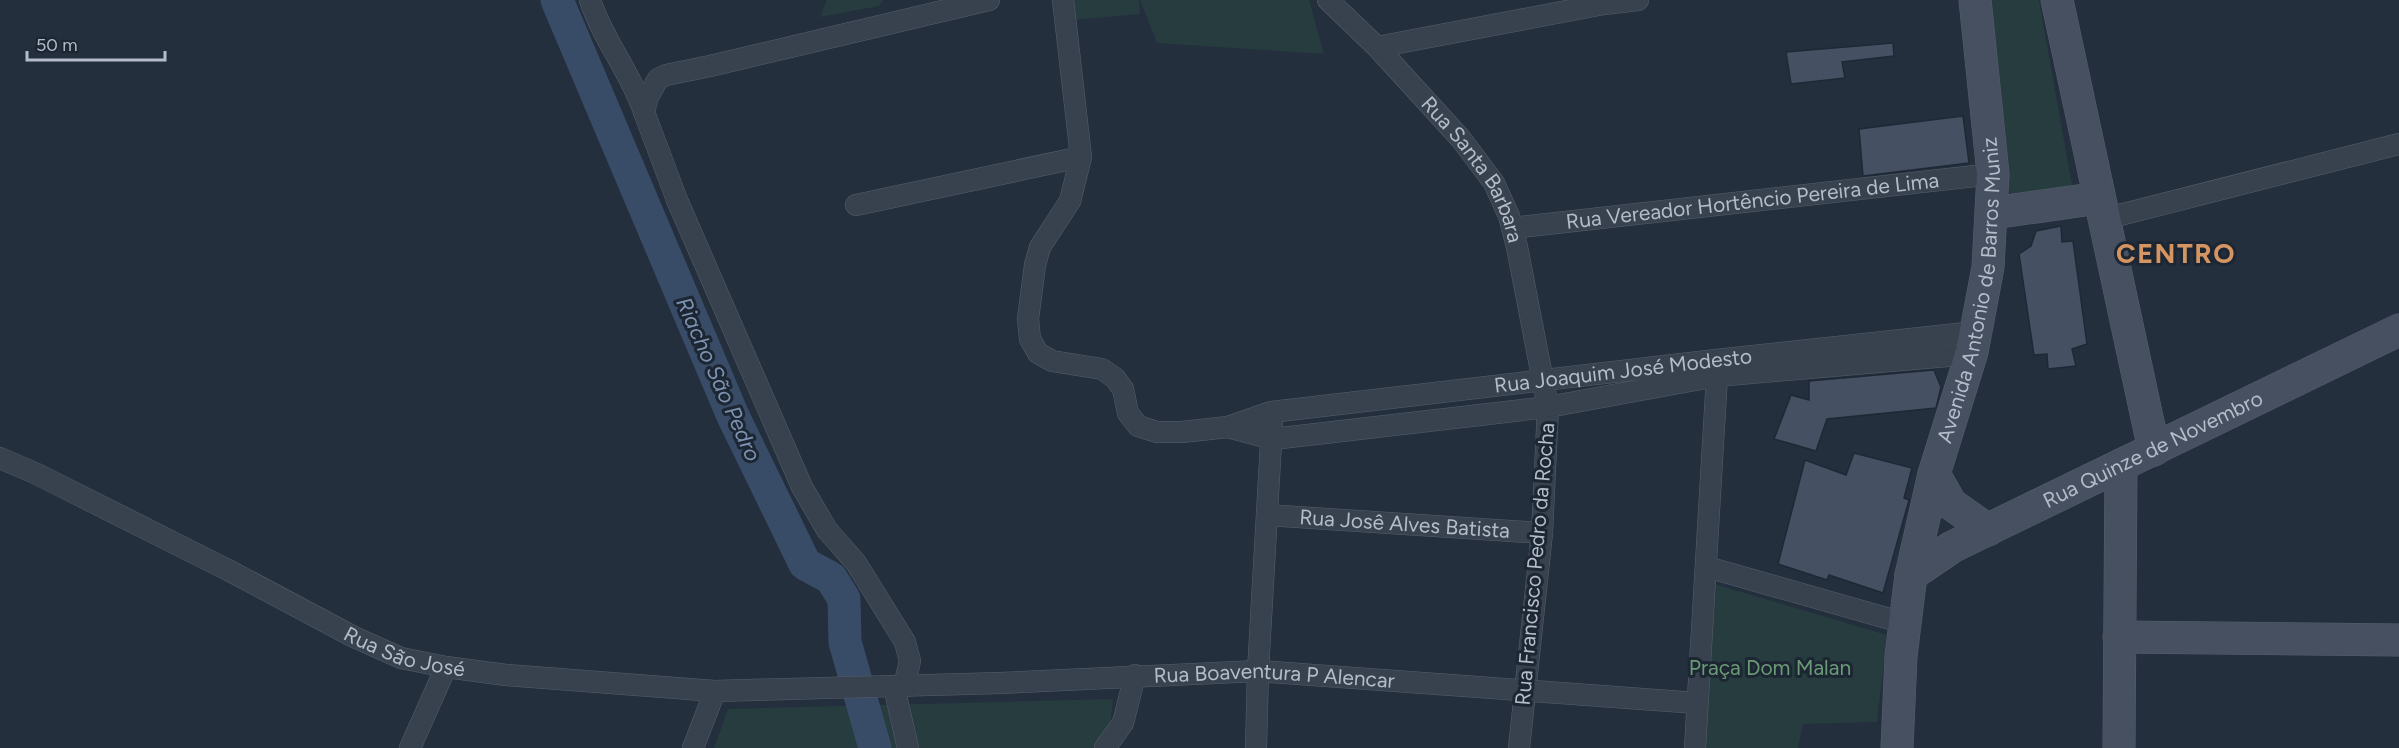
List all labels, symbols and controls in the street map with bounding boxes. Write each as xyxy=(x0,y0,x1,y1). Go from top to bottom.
scale bar xyxy=(27,24,165,62)
text: 50 m xyxy=(36,34,78,56)
street label: Rua Santa Barbara xyxy=(1416,91,1528,245)
street label: Avenida Antonio de Barros Muniz xyxy=(1931,136,2005,446)
street label: Rua Vereador Hortêncio Pereira de Lima xyxy=(1565,167,1940,234)
district label: CENTRO xyxy=(2116,237,2236,270)
water label: Riacho São Pedro xyxy=(670,293,767,466)
street label: Rua Joaquim José Modesto xyxy=(1493,343,1753,398)
street label: Rua Quinze de Novembro xyxy=(2039,385,2267,513)
street label: Rua Francisco Pedro da Rocha xyxy=(1510,422,1559,706)
street label: Rua Josê Alves Batista xyxy=(1299,504,1511,543)
street label: Rua São José xyxy=(340,621,466,681)
park label: Praça Dom Malan xyxy=(1689,655,1851,680)
street label: Rua Boaventura P Alencar xyxy=(1153,658,1396,693)

